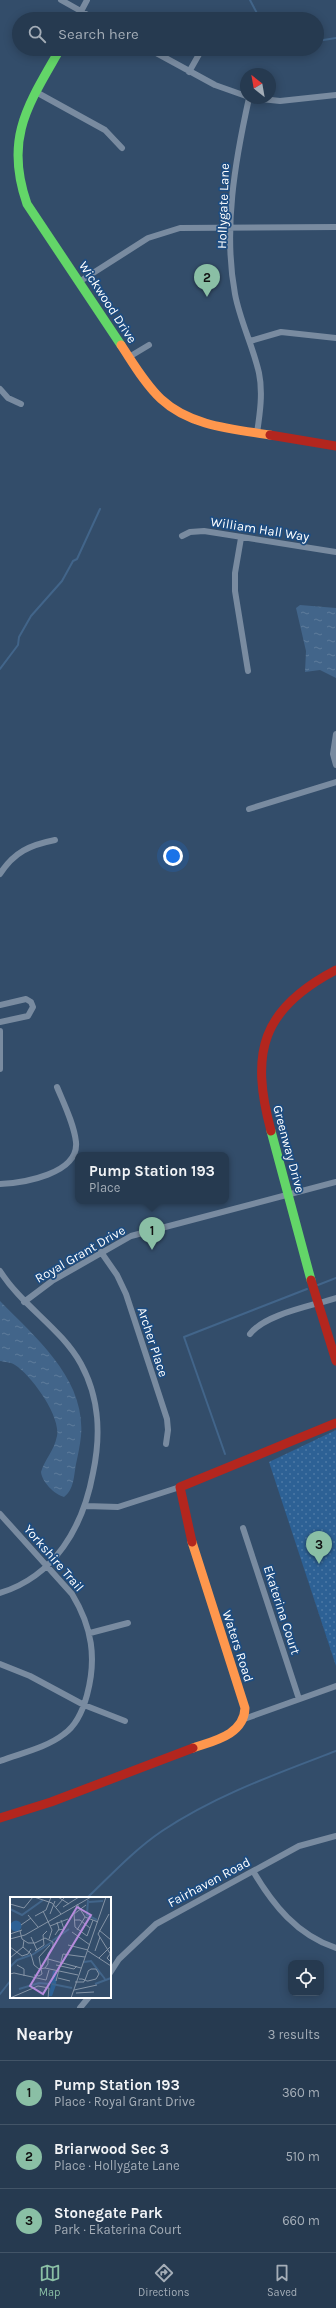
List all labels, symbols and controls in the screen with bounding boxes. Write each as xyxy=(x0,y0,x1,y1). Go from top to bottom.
search box xyxy=(12,12,324,56)
icon: search xyxy=(26,23,48,45)
text: Search here xyxy=(58,25,139,43)
north arrow xyxy=(240,68,276,104)
street label: Hollygate Lane xyxy=(214,162,232,249)
street label: Wickwood Drive xyxy=(76,258,140,346)
pin: 2 xyxy=(194,264,220,297)
street label: William Hall Way xyxy=(210,514,310,544)
your location xyxy=(163,846,183,866)
street label: Greenway Drive xyxy=(270,1103,308,1195)
popup xyxy=(75,1152,229,1204)
text: Pump Station 193 xyxy=(89,1162,215,1180)
text: Place xyxy=(89,1180,120,1195)
pin: 1 xyxy=(139,1217,165,1250)
street label: Royal Grant Drive xyxy=(32,1222,128,1286)
street label: Archer Place xyxy=(135,1305,171,1379)
street label: Yorkshire Trail xyxy=(21,1522,87,1594)
pin: 3 xyxy=(306,1531,332,1564)
street label: Ekaterina Court xyxy=(261,1564,303,1656)
street label: Waters Road xyxy=(219,1608,257,1684)
street label: Fairhaven Road xyxy=(165,1854,253,1910)
inset map xyxy=(10,1897,111,1998)
map controls xyxy=(288,1960,324,1996)
button: locate xyxy=(288,1960,324,1996)
text: Nearby xyxy=(16,2024,73,2044)
text: 3 results xyxy=(268,2027,320,2042)
text: Pump Station 193 xyxy=(54,2076,180,2094)
text: 1 xyxy=(27,2085,31,2100)
text: 360 m xyxy=(282,2085,320,2100)
text: Place · Royal Grant Drive xyxy=(54,2094,195,2109)
text: Briarwood Sec 3 xyxy=(54,2140,169,2158)
text: 2 xyxy=(25,2149,33,2164)
text: 510 m xyxy=(285,2149,320,2164)
text: Place · Hollygate Lane xyxy=(54,2158,180,2173)
text: Stonegate Park xyxy=(54,2204,163,2222)
text: 3 xyxy=(25,2213,33,2228)
text: 660 m xyxy=(282,2213,320,2228)
text: Park · Ekaterina Court xyxy=(54,2222,181,2237)
tab: Map xyxy=(39,2262,61,2299)
tab: Directions xyxy=(138,2262,190,2299)
tab: Saved xyxy=(267,2262,297,2299)

